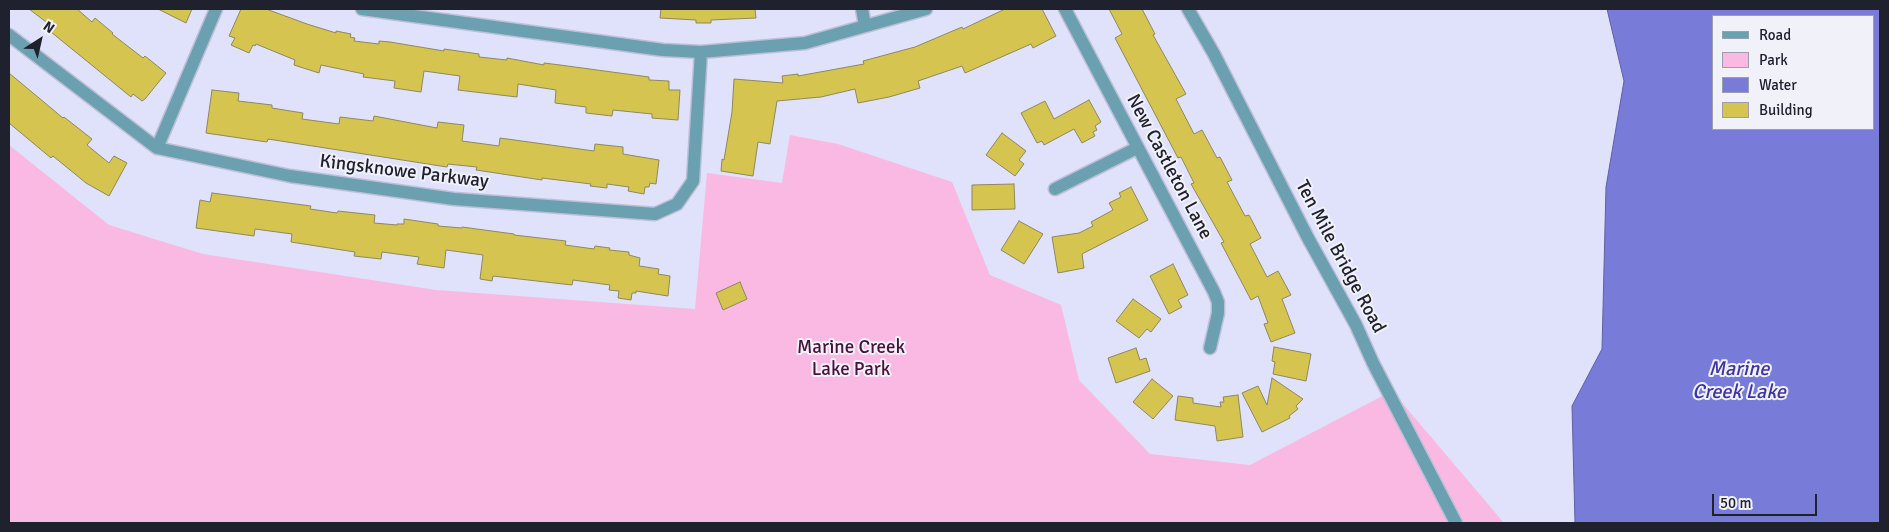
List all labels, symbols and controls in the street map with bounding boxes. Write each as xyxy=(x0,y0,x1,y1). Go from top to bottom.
north arrow xyxy=(15,15,65,65)
legend xyxy=(1712,15,1874,130)
text: N xyxy=(40,18,58,37)
text: Road xyxy=(1759,26,1791,44)
text: Park xyxy=(1759,51,1788,69)
text: Water xyxy=(1759,76,1797,94)
street label: New Castleton Lane xyxy=(1121,91,1217,243)
text: Building xyxy=(1759,101,1813,119)
street label: Kingsknowe Parkway xyxy=(318,150,490,194)
street label: Ten Mile Bridge Road xyxy=(1290,177,1390,337)
park label: Marine Creek Lake Park xyxy=(797,337,905,381)
water label: Marine Creek Lake xyxy=(1692,358,1786,405)
scale bar xyxy=(1714,484,1819,516)
text: 50 m xyxy=(1720,494,1751,512)

